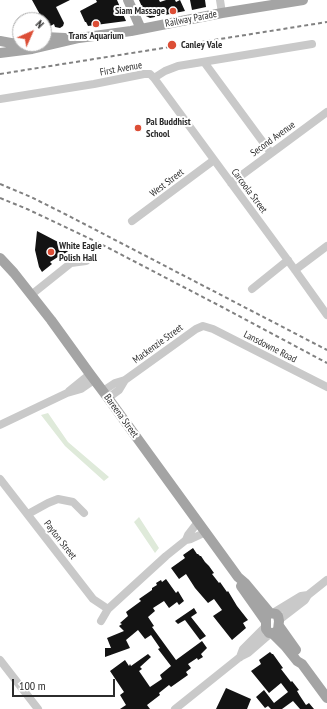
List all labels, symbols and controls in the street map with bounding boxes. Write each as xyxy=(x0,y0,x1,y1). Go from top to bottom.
place label: Siam Massage xyxy=(115,5,165,17)
marker: Siam Massage xyxy=(168,6,178,16)
street label: Railway Parade xyxy=(164,8,218,30)
north arrow xyxy=(12,12,52,52)
text: N xyxy=(33,17,47,31)
marker: Trans Aquarium xyxy=(91,19,101,29)
place label: Trans Aquarium xyxy=(68,30,124,42)
marker: Canley Vale xyxy=(166,39,178,51)
place label: Canley Vale xyxy=(181,39,222,51)
street label: First Avenue xyxy=(99,59,143,79)
place label: Pal Buddhist School xyxy=(146,116,191,140)
street label: Second Avenue xyxy=(248,119,298,159)
marker: Pal Buddhist School xyxy=(133,123,143,133)
street label: West Street xyxy=(148,166,186,200)
street label: Carcoola Street xyxy=(228,166,270,216)
place label: White Eagle Polish Hall xyxy=(59,240,102,264)
marker: White Eagle Polish Hall xyxy=(46,247,56,257)
street label: Mackenzie Street xyxy=(131,322,185,366)
street label: Lansdowne Road xyxy=(241,329,299,365)
street label: Bareena Street xyxy=(101,392,141,440)
street label: Payton Street xyxy=(41,518,79,562)
scale bar xyxy=(14,671,117,697)
text: 100 m xyxy=(19,678,46,693)

